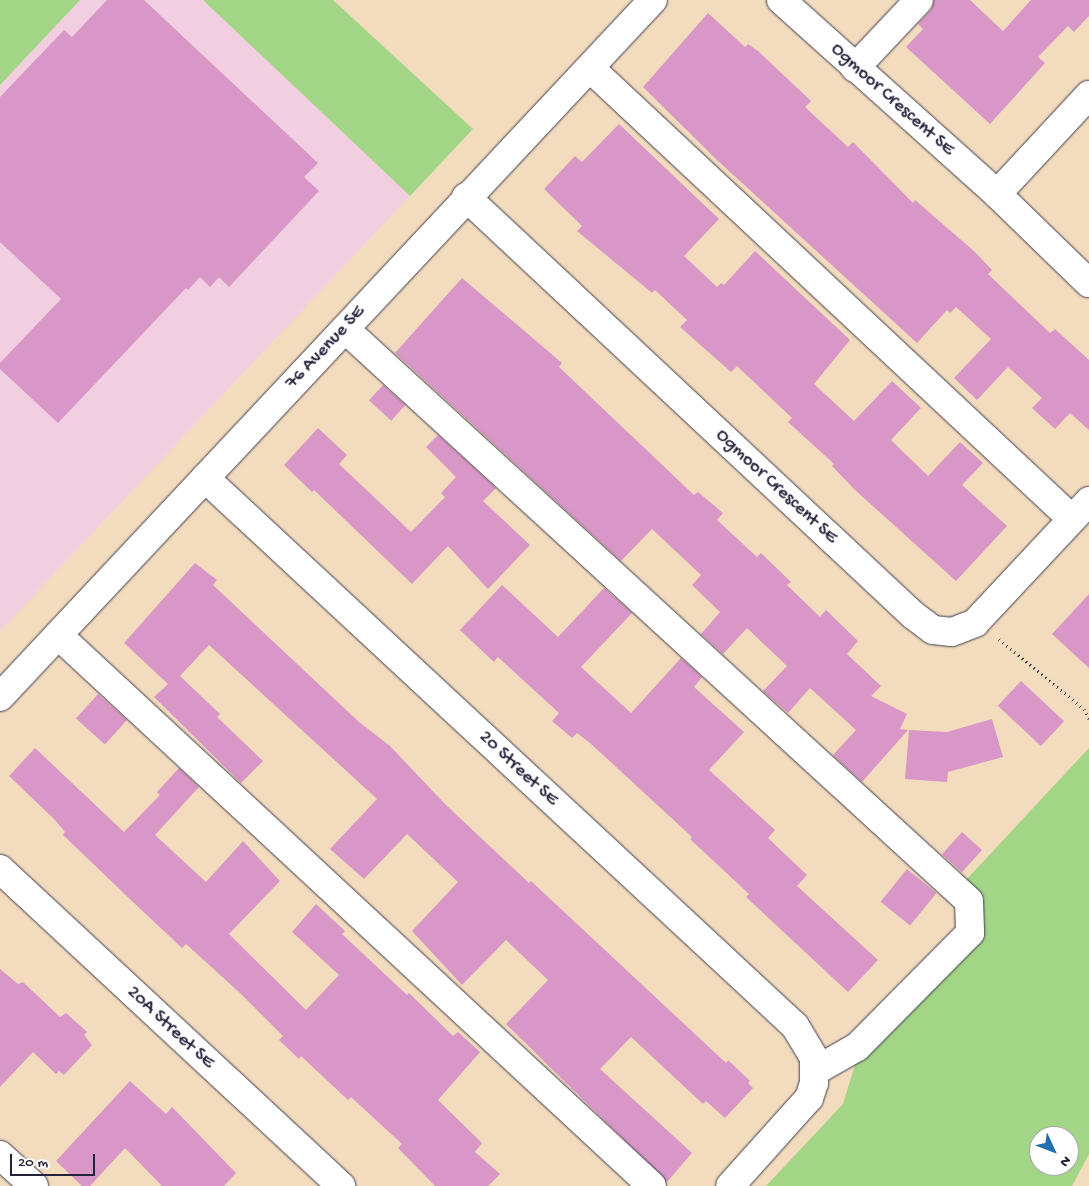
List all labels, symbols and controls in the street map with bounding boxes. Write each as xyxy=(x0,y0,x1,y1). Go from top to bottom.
street label: Ogmoor Crescent SE xyxy=(825,38,959,162)
street label: 76 Avenue SE xyxy=(281,301,371,395)
street label: Ogmoor Crescent SE xyxy=(710,425,842,549)
street label: 20 Street SE xyxy=(474,726,562,812)
street label: 20A Street SE xyxy=(121,982,219,1074)
north arrow xyxy=(1029,1126,1079,1176)
scale bar xyxy=(12,1144,98,1176)
text: N xyxy=(1055,1152,1074,1170)
text: 20 m xyxy=(18,1154,48,1172)

